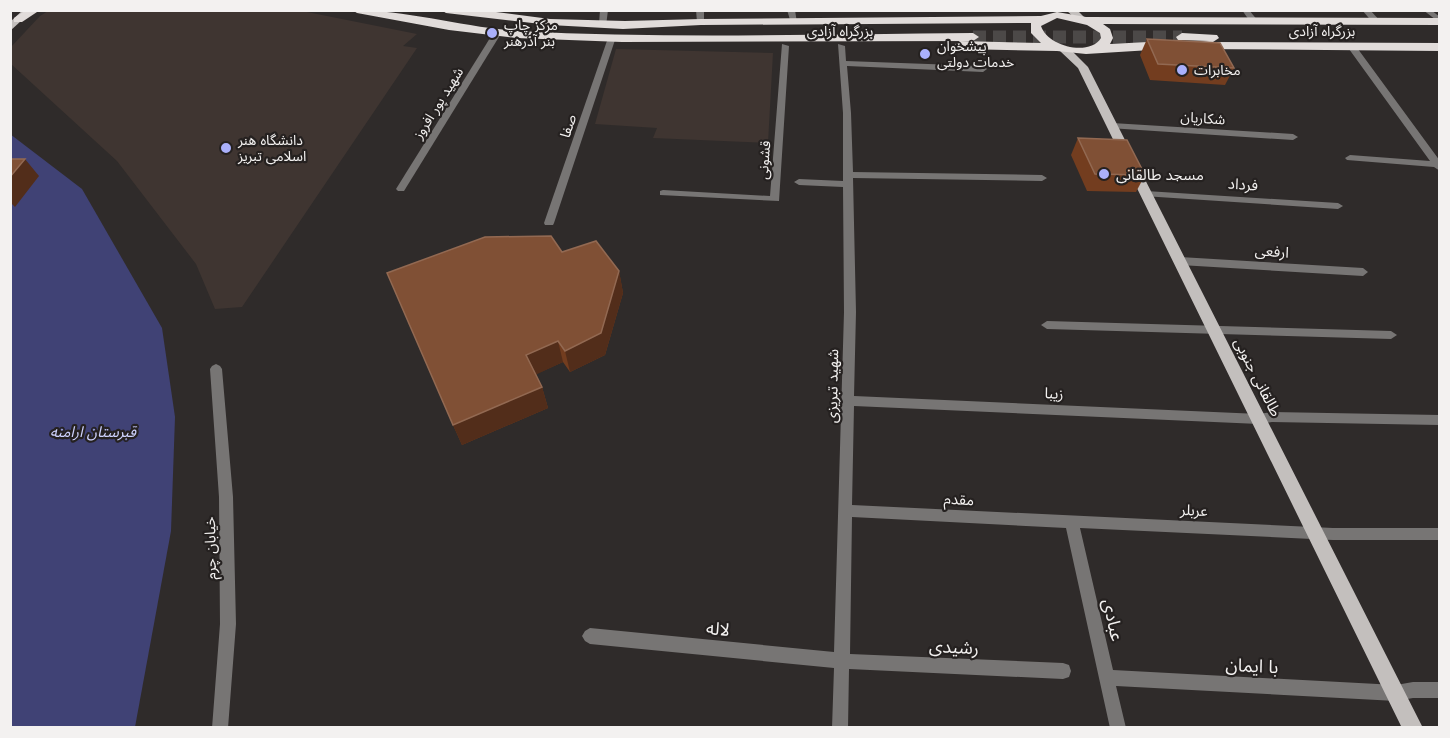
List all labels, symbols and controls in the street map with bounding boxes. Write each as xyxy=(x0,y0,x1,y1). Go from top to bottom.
place label: مرکز چاپ بنر آذرهنر xyxy=(503,16,558,50)
street label: بزرگراه آزادی xyxy=(807,22,874,40)
street label: بزرگراه آزادی xyxy=(1289,22,1356,40)
marker: مرکز چاپ بنر آذرهنر xyxy=(485,26,499,40)
place label: پیشخوان خدمات دولتی xyxy=(937,37,1014,71)
marker: پیشخوان خدمات دولتی xyxy=(918,47,932,61)
place label: مخابرات xyxy=(1194,61,1241,79)
marker: مخابرات xyxy=(1175,63,1189,77)
street label: شهید پور افروز xyxy=(408,64,468,144)
street label: شکاریان xyxy=(1180,107,1226,129)
street label: صفا xyxy=(556,112,580,140)
place label: دانشگاه هنر اسلامی تبریز xyxy=(237,131,306,165)
street label: قشونی xyxy=(754,140,774,180)
marker: دانشگاه هنر اسلامی تبریز xyxy=(219,141,233,155)
place label: مسجد طالقانی xyxy=(1116,165,1204,184)
marker: مسجد طالقانی xyxy=(1097,167,1111,181)
street label: فرداد xyxy=(1227,173,1259,195)
street label: ارفعی xyxy=(1254,240,1290,262)
street label: طالقانی جنوبی xyxy=(1230,334,1286,420)
street label: شهید تبریزی xyxy=(822,349,842,423)
street label: زیبا xyxy=(1044,383,1064,403)
park label: قبرستان ارامنه xyxy=(50,422,138,441)
street label: مقدم xyxy=(943,489,975,511)
street label: عربلر xyxy=(1179,500,1209,520)
street label: خیابان چرم xyxy=(200,516,222,580)
street label: عبادی xyxy=(1098,597,1128,643)
street label: لاله xyxy=(705,617,731,641)
street label: رشیدی xyxy=(928,635,980,659)
street label: با ایمان xyxy=(1225,654,1279,678)

